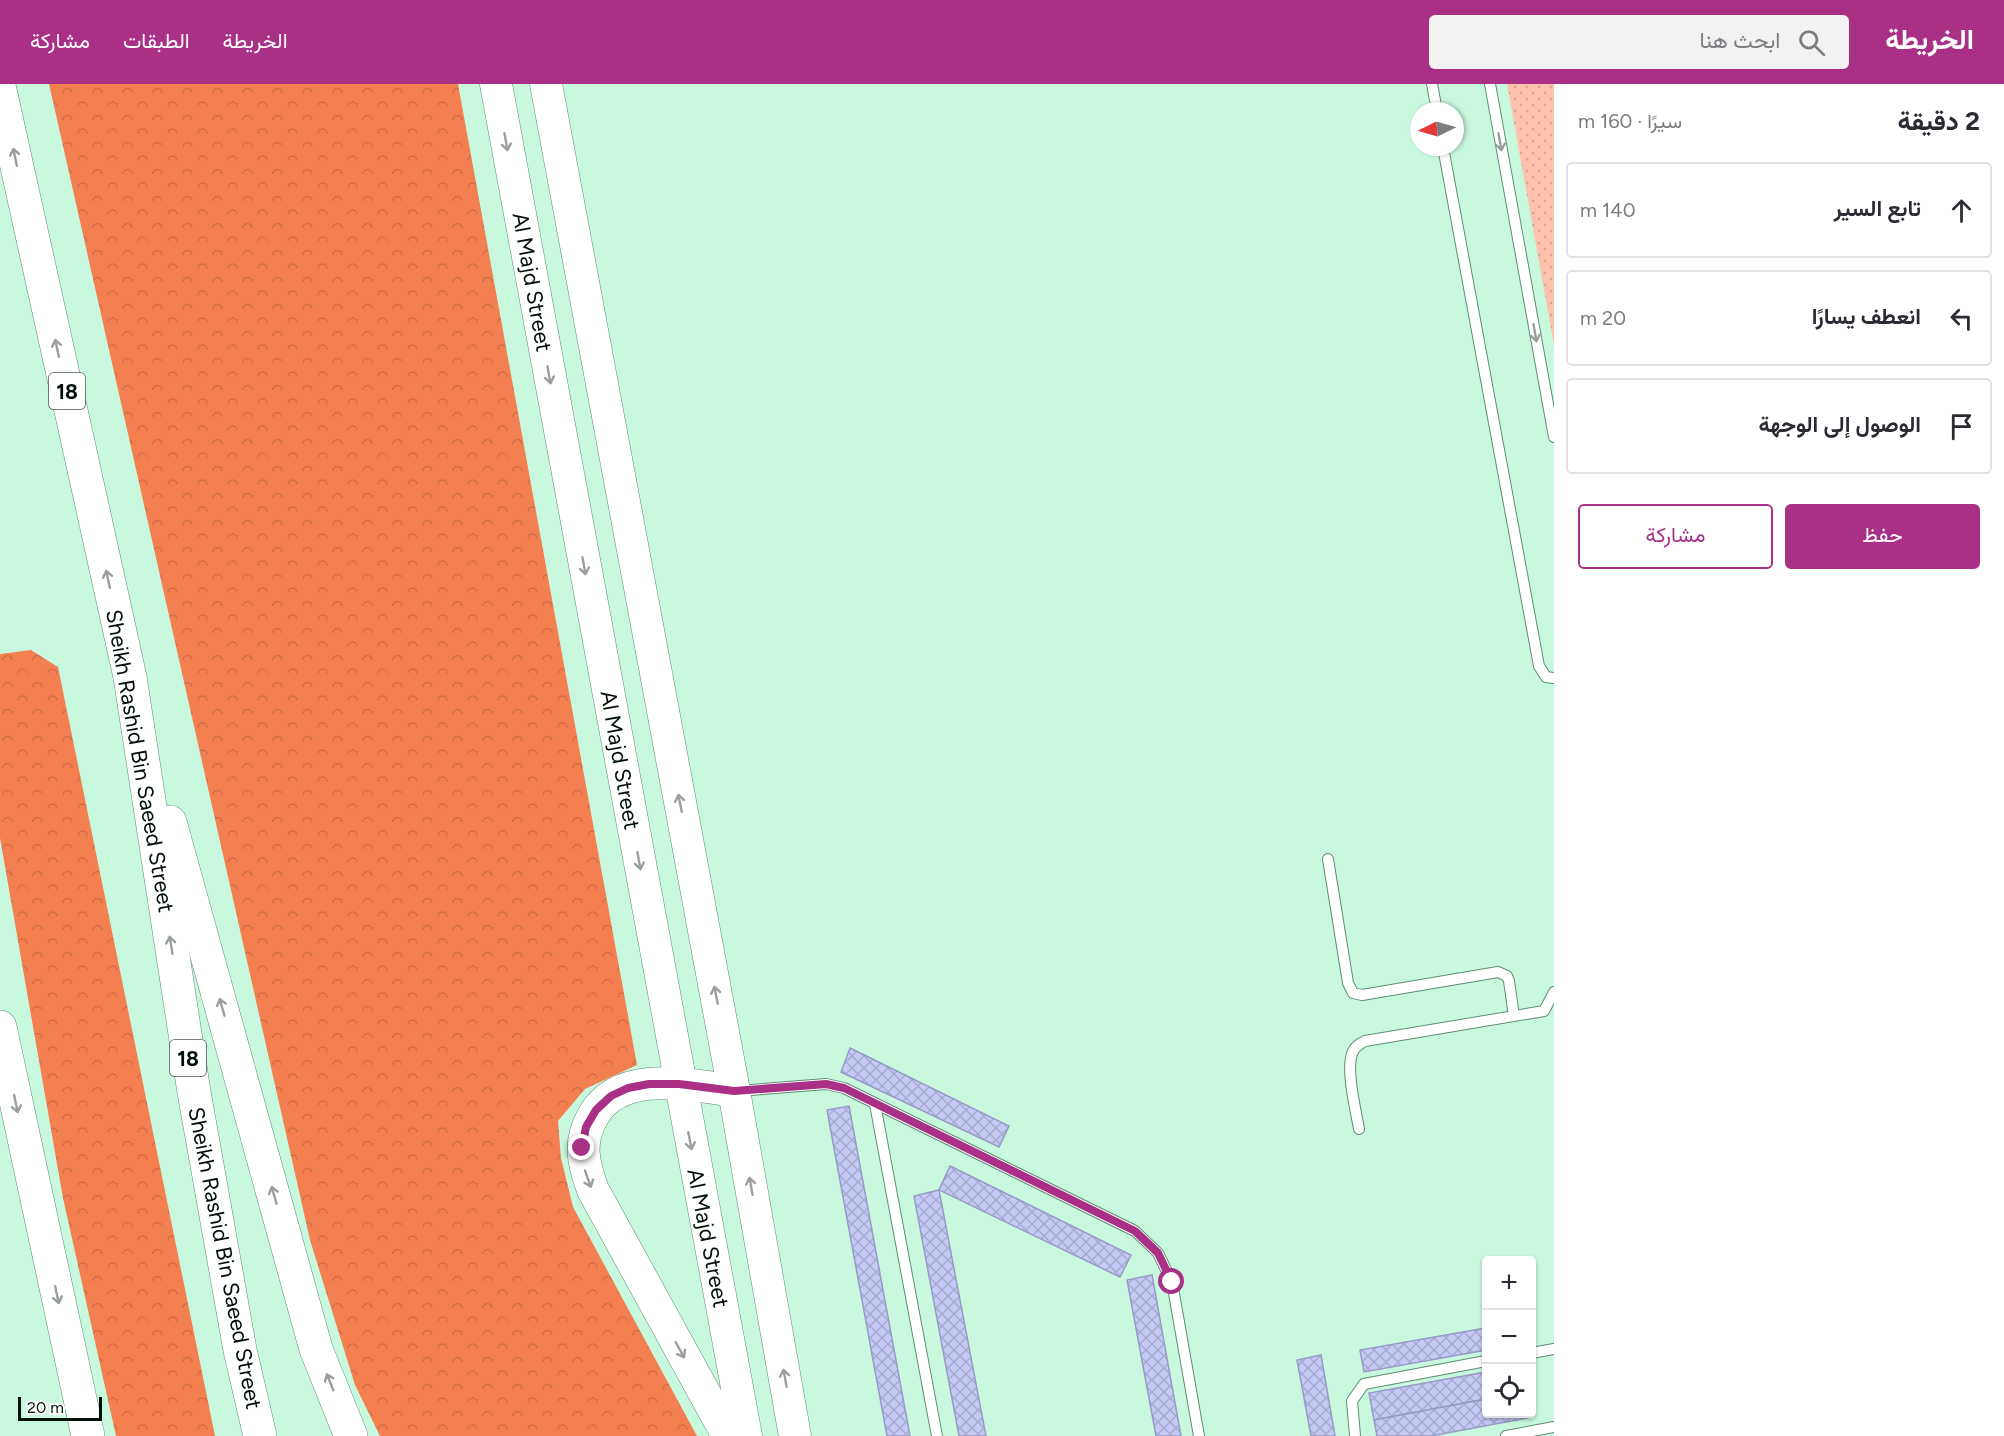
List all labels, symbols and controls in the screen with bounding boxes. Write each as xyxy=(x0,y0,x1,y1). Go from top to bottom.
search box xyxy=(1429,15,1849,69)
text: الخريطة xyxy=(1885,22,1974,56)
icon: search xyxy=(1795,26,1828,59)
text: ابحث هنا xyxy=(1699,27,1780,54)
text: مشاركة xyxy=(30,28,90,53)
text: الطبقات xyxy=(123,28,190,53)
text: الخريطة xyxy=(223,28,288,53)
north arrow xyxy=(1410,102,1464,156)
text: 2 دقيقة xyxy=(1897,105,1980,137)
text: سيرًا · 160 m xyxy=(1578,109,1682,133)
one-way arrow xyxy=(501,131,512,151)
one-way arrow xyxy=(1495,131,1506,151)
one-way arrow xyxy=(9,148,20,167)
icon: ahead xyxy=(1945,194,1978,227)
text: تابع السير xyxy=(1834,195,1921,222)
text: 140 m xyxy=(1580,198,1635,222)
street label: Al Majd Street xyxy=(506,210,558,354)
icon: left xyxy=(1945,302,1978,335)
text: انعطف يسارًا xyxy=(1812,303,1921,330)
text: 20 m xyxy=(1580,306,1626,330)
one-way arrow xyxy=(1530,323,1541,343)
one-way arrow xyxy=(51,338,62,358)
one-way arrow xyxy=(544,364,555,384)
road number: 18 xyxy=(49,373,85,409)
icon: arrive xyxy=(1945,410,1978,443)
text: الوصول إلى الوجهة xyxy=(1758,411,1921,438)
button: مشاركة xyxy=(1578,504,1773,569)
button: حفظ xyxy=(1785,504,1980,569)
one-way arrow xyxy=(579,556,590,576)
one-way arrow xyxy=(102,570,114,589)
street label: Sheikh Rashid Bin Saeed Street xyxy=(100,607,180,915)
street label: Al Majd Street xyxy=(594,688,646,832)
one-way arrow xyxy=(674,794,685,813)
one-way arrow xyxy=(633,851,644,871)
one-way arrow xyxy=(165,935,176,955)
one-way arrow xyxy=(710,985,721,1005)
one-way arrow xyxy=(216,998,227,1017)
road number: 18 xyxy=(170,1040,206,1076)
one-way arrow xyxy=(11,1095,23,1114)
street label: Sheikh Rashid Bin Saeed Street xyxy=(182,1105,268,1411)
one-way arrow xyxy=(685,1131,696,1151)
route end xyxy=(568,1134,594,1160)
street label: Al Majd Street xyxy=(681,1166,735,1310)
one-way arrow xyxy=(584,1169,595,1187)
one-way arrow xyxy=(745,1177,756,1197)
one-way arrow xyxy=(268,1186,279,1205)
map controls xyxy=(1482,1256,1536,1418)
button: + xyxy=(1482,1256,1536,1310)
route start xyxy=(1158,1268,1184,1294)
one-way arrow xyxy=(52,1285,64,1304)
button: − xyxy=(1482,1310,1536,1364)
one-way arrow xyxy=(675,1341,686,1359)
button: locate xyxy=(1482,1364,1536,1418)
one-way arrow xyxy=(779,1369,790,1389)
one-way arrow xyxy=(323,1373,334,1391)
scale bar xyxy=(18,1394,102,1422)
text: 20 m xyxy=(27,1398,64,1417)

